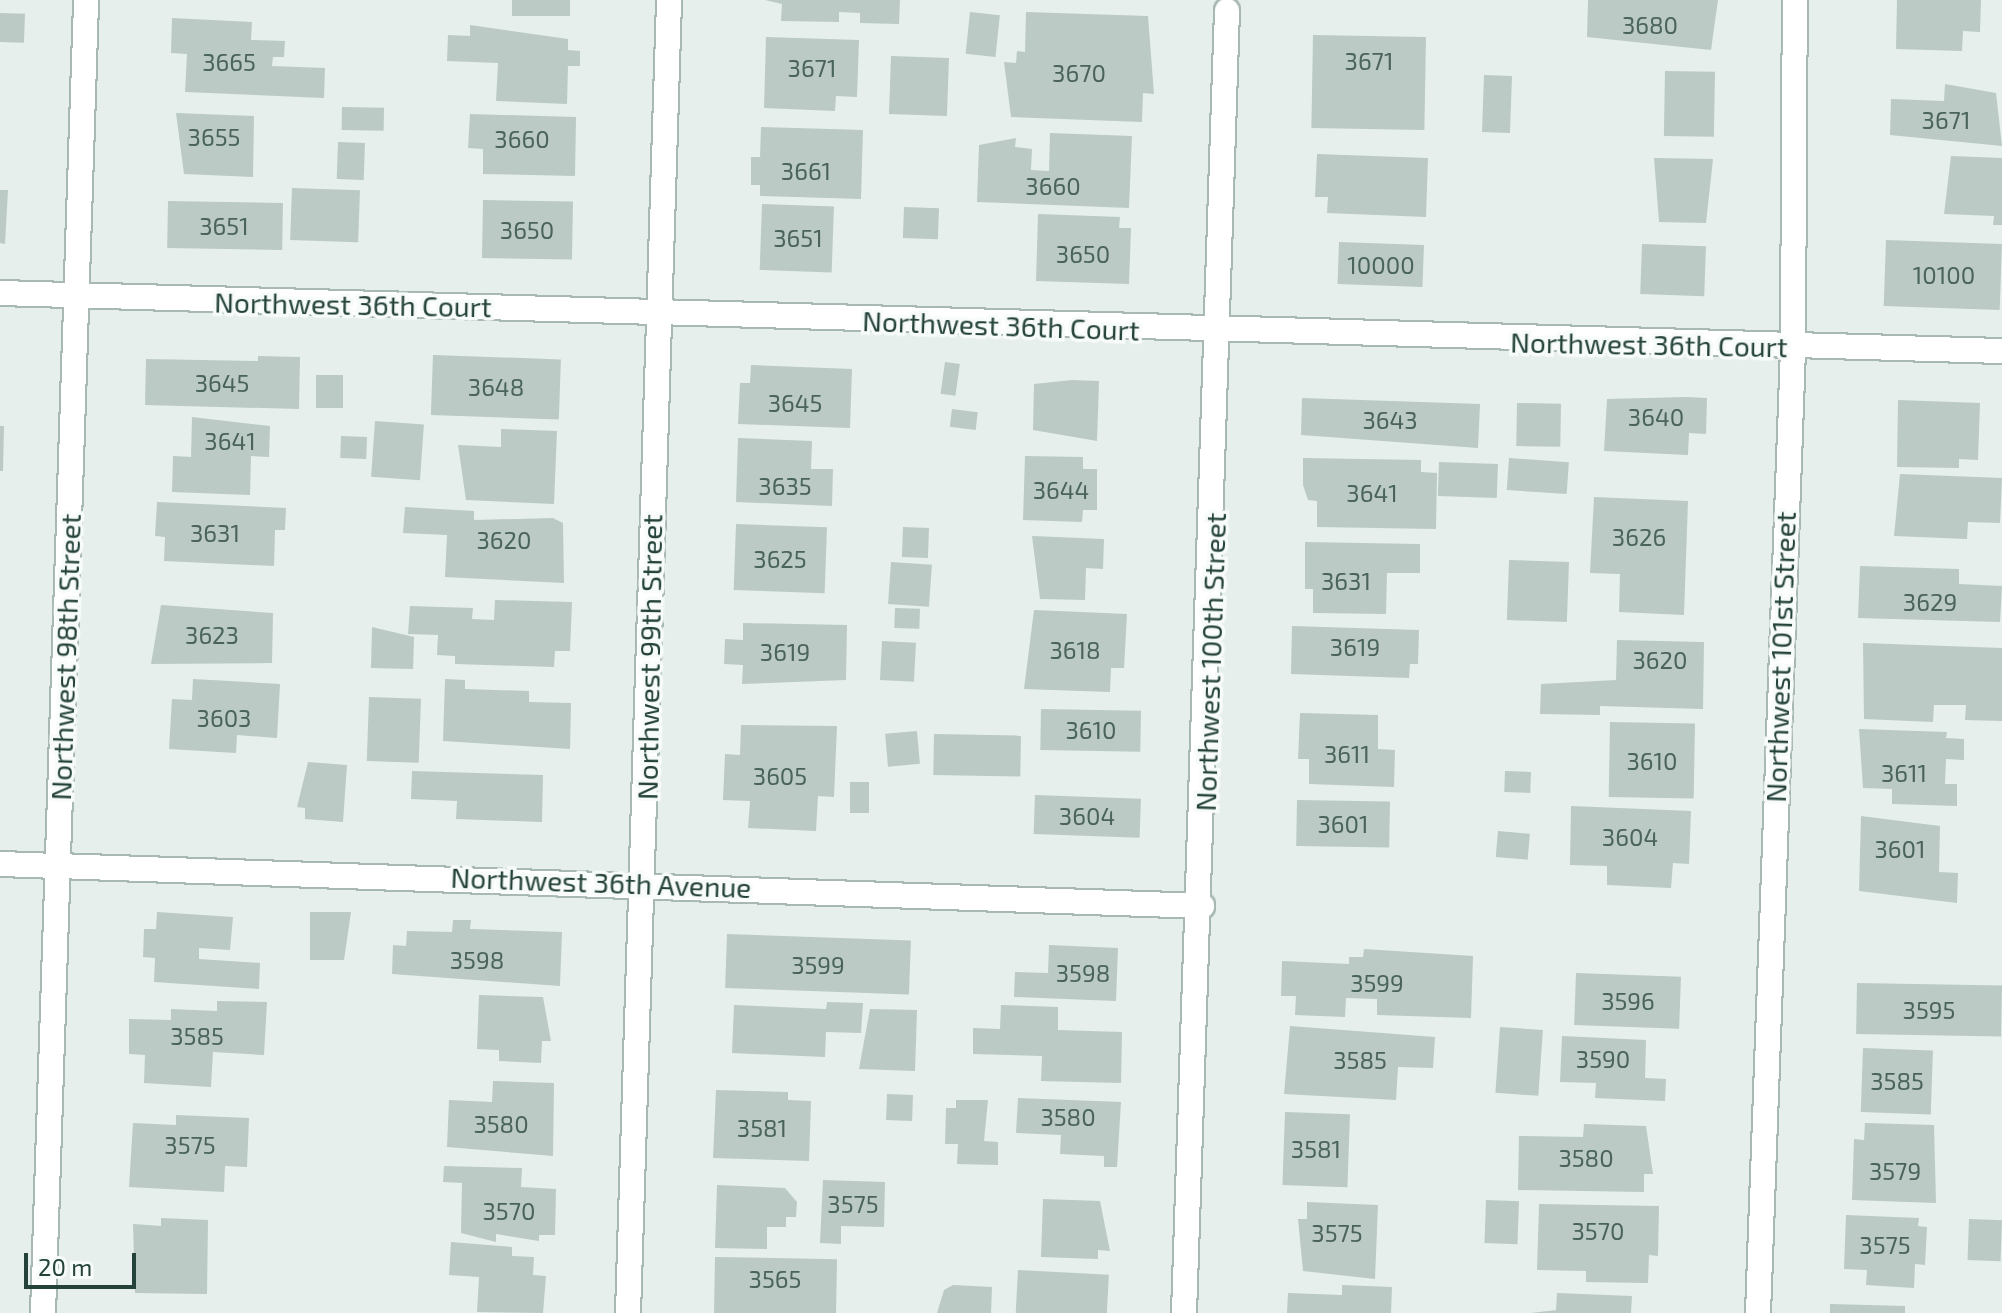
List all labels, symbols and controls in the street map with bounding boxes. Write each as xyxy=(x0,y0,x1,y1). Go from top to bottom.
house number: 3680 xyxy=(1622,11,1678,39)
house number: 3671 xyxy=(1345,47,1393,75)
house number: 3665 xyxy=(202,48,256,76)
house number: 3671 xyxy=(788,54,836,82)
house number: 3670 xyxy=(1052,59,1106,87)
house number: 3671 xyxy=(1922,106,1970,134)
house number: 3655 xyxy=(188,123,240,151)
house number: 3660 xyxy=(494,125,550,153)
house number: 3661 xyxy=(781,157,831,185)
house number: 3660 xyxy=(1025,172,1081,200)
house number: 3651 xyxy=(199,212,249,240)
house number: 3650 xyxy=(500,216,554,244)
house number: 3651 xyxy=(773,224,823,252)
house number: 3650 xyxy=(1056,240,1110,268)
house number: 10000 xyxy=(1347,251,1415,279)
house number: 10100 xyxy=(1913,261,1975,289)
street label: Northwest 36th Court xyxy=(214,285,492,323)
street label: Northwest 36th Court xyxy=(862,303,1140,347)
street label: Northwest 36th Court xyxy=(1510,325,1788,363)
house number: 3645 xyxy=(195,369,249,397)
house number: 3648 xyxy=(468,373,524,401)
house number: 3645 xyxy=(768,389,822,417)
house number: 3640 xyxy=(1628,403,1684,431)
house number: 3643 xyxy=(1362,406,1418,434)
house number: 3641 xyxy=(204,427,256,455)
house number: 3635 xyxy=(758,472,812,500)
house number: 3644 xyxy=(1033,476,1089,504)
house number: 3641 xyxy=(1346,479,1398,507)
street label: Northwest 101st Street xyxy=(1758,511,1802,803)
street label: Northwest 100th Street xyxy=(1188,512,1232,812)
street label: Northwest 98th Street xyxy=(43,513,87,801)
street label: Northwest 99th Street xyxy=(630,514,668,800)
house number: 3631 xyxy=(190,519,240,547)
house number: 3626 xyxy=(1612,523,1666,551)
house number: 3620 xyxy=(476,526,532,554)
house number: 3625 xyxy=(753,545,807,573)
house number: 3631 xyxy=(1321,567,1371,595)
house number: 3629 xyxy=(1903,588,1957,616)
house number: 3623 xyxy=(185,621,239,649)
house number: 3619 xyxy=(1330,633,1380,661)
house number: 3618 xyxy=(1049,636,1101,664)
house number: 3619 xyxy=(760,638,810,666)
house number: 3620 xyxy=(1632,646,1688,674)
house number: 3603 xyxy=(197,704,251,732)
house number: 3610 xyxy=(1065,716,1117,744)
house number: 3611 xyxy=(1324,740,1370,768)
house number: 3610 xyxy=(1626,747,1678,775)
house number: 3611 xyxy=(1881,759,1927,787)
house number: 3605 xyxy=(753,762,807,790)
house number: 3604 xyxy=(1059,802,1115,830)
house number: 3601 xyxy=(1317,810,1369,838)
house number: 3604 xyxy=(1602,823,1658,851)
house number: 3601 xyxy=(1874,835,1926,863)
street label: Northwest 36th Avenue xyxy=(450,860,752,904)
house number: 3598 xyxy=(450,946,504,974)
house number: 3599 xyxy=(791,951,845,979)
house number: 3598 xyxy=(1056,959,1110,987)
house number: 3599 xyxy=(1350,969,1404,997)
house number: 3596 xyxy=(1601,987,1655,1015)
house number: 3595 xyxy=(1903,996,1955,1024)
house number: 3585 xyxy=(170,1022,224,1050)
house number: 3590 xyxy=(1576,1045,1630,1073)
house number: 3585 xyxy=(1333,1046,1387,1074)
house number: 3585 xyxy=(1870,1067,1924,1095)
house number: 3580 xyxy=(1040,1103,1096,1131)
house number: 3580 xyxy=(473,1110,529,1138)
house number: 3581 xyxy=(737,1114,787,1142)
house number: 3575 xyxy=(164,1131,216,1159)
house number: 3581 xyxy=(1291,1135,1341,1163)
house number: 3580 xyxy=(1558,1144,1614,1172)
house number: 3579 xyxy=(1869,1157,1921,1185)
house number: 3575 xyxy=(827,1190,879,1218)
house number: 3570 xyxy=(483,1197,535,1225)
house number: 3570 xyxy=(1572,1217,1624,1245)
house number: 3575 xyxy=(1311,1219,1363,1247)
house number: 3575 xyxy=(1859,1231,1911,1259)
scale bar xyxy=(28,1237,140,1287)
text: 20 m xyxy=(38,1252,92,1281)
house number: 3565 xyxy=(749,1265,801,1293)

